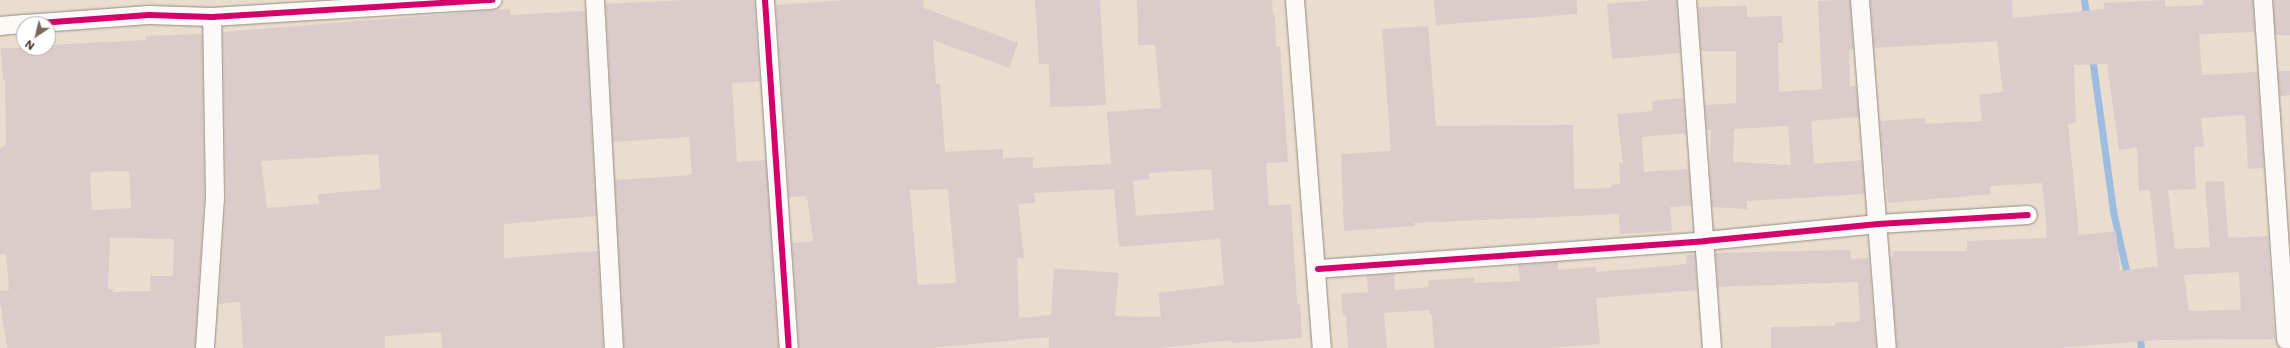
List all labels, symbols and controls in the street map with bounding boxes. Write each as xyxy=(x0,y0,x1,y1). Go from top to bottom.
north arrow xyxy=(16,16,56,56)
text: N xyxy=(22,37,37,54)

